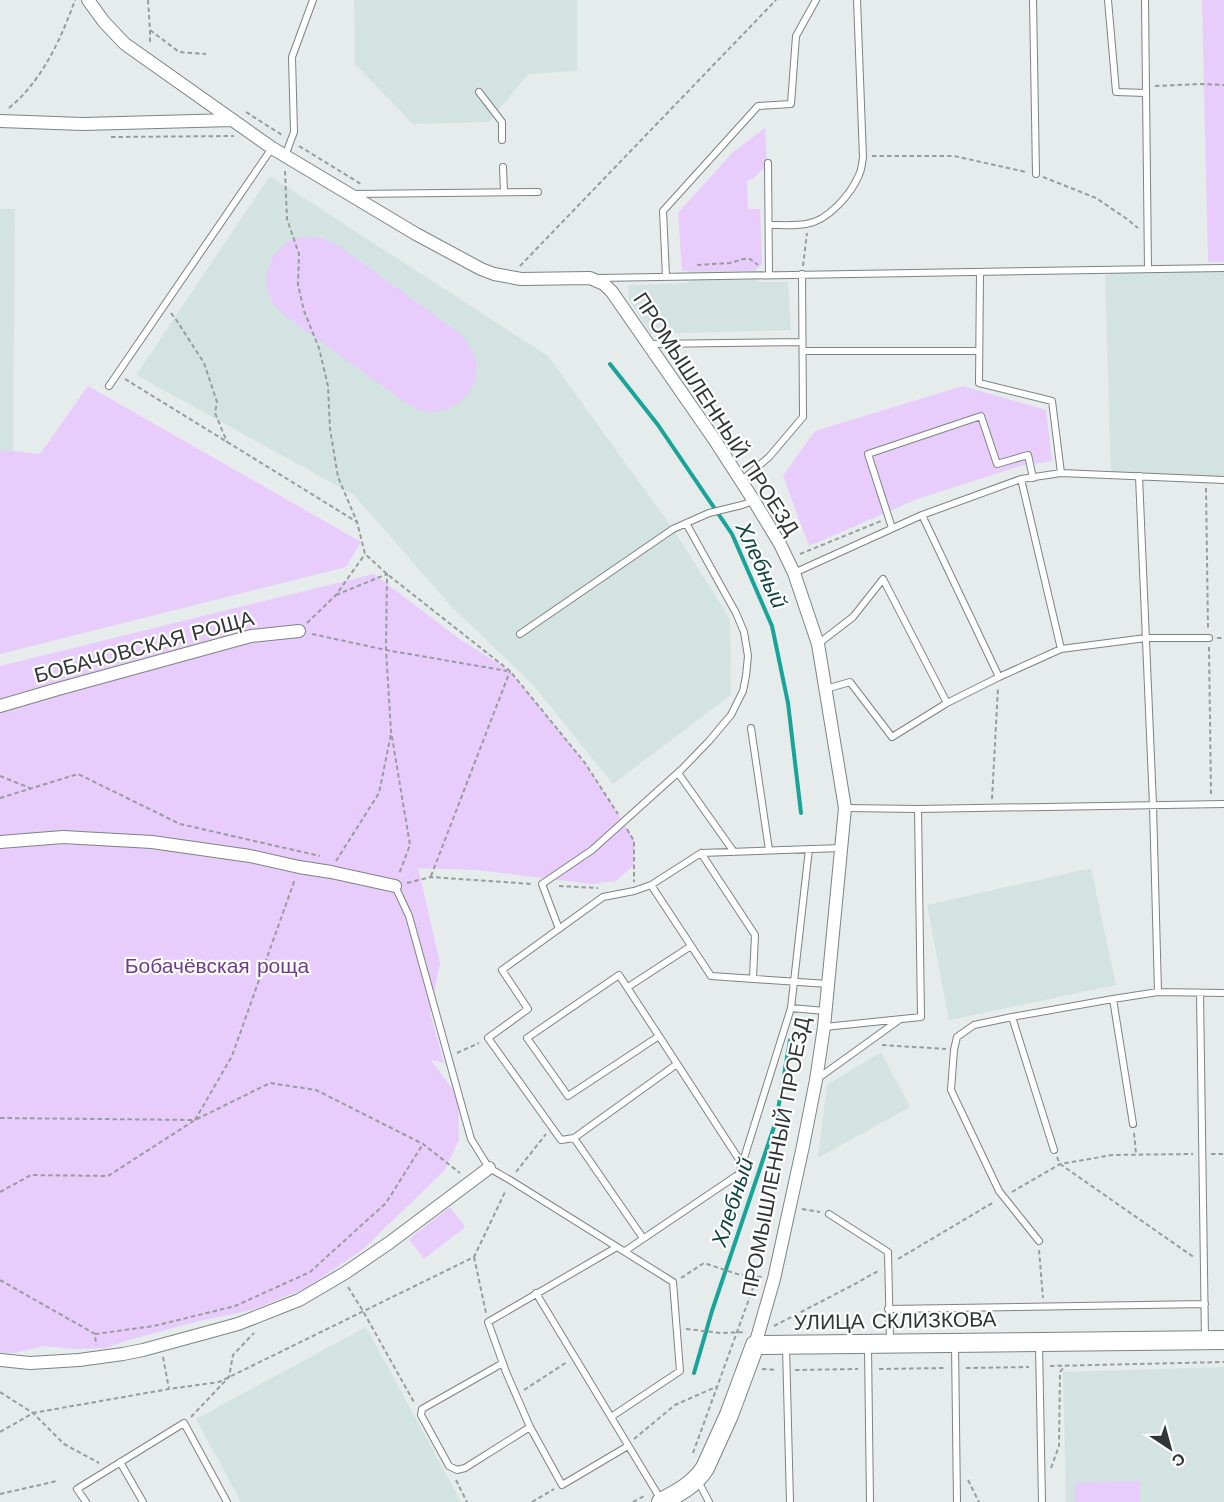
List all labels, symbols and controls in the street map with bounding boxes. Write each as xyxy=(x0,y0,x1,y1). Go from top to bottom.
street label: ПРОМЫШЛЕННЫЙ ПРОЕЗД xyxy=(628,288,804,540)
water label: Хлебный xyxy=(730,517,792,612)
street label: БОБАЧОВСКАЯ РОЩА xyxy=(31,605,257,688)
park label: Бобачёвская роща xyxy=(125,953,310,978)
street label: ПРОМЫШЛЕННЫЙ ПРОЕЗД xyxy=(736,1015,815,1299)
water label: Хлебный xyxy=(706,1154,759,1251)
street label: УЛИЦА СКЛИЗКОВА xyxy=(793,1306,997,1335)
north arrow xyxy=(1140,1418,1200,1478)
text: С xyxy=(1168,1449,1189,1471)

